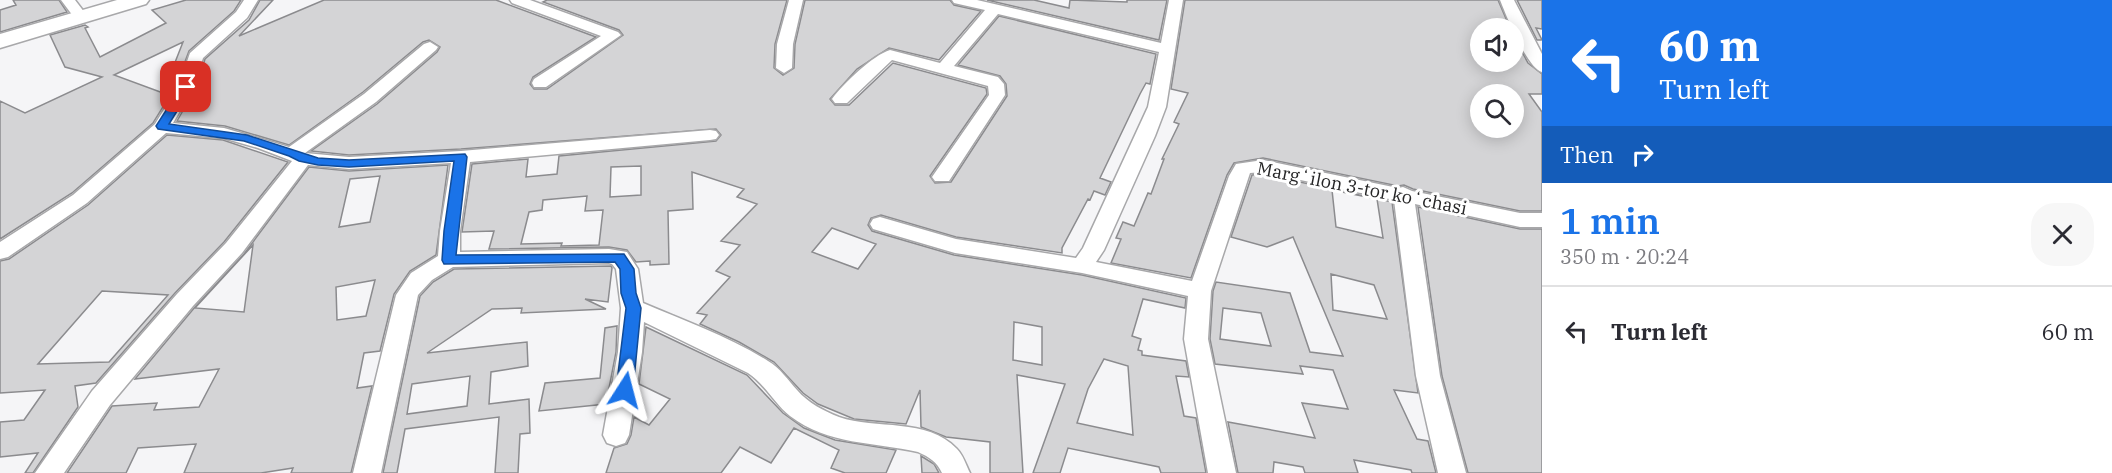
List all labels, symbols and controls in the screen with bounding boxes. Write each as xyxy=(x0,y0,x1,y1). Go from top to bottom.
map controls xyxy=(1470,18,1524,138)
button: sound xyxy=(1470,18,1524,72)
text: 60 m xyxy=(1659,18,1760,73)
icon: left xyxy=(1560,24,1638,102)
pin xyxy=(160,61,211,112)
icon: arrive xyxy=(169,70,202,103)
text: Turn left xyxy=(1659,71,1770,106)
button: search xyxy=(1470,84,1524,138)
icon: right xyxy=(1626,138,1659,171)
text: Then xyxy=(1560,140,1614,169)
street label: Margʻilon 3-tor koʻchasi xyxy=(1255,156,1469,220)
text: 1 min xyxy=(1560,197,1660,244)
button: close xyxy=(2031,203,2094,266)
text: 350 m · 20:24 xyxy=(1560,243,1689,270)
icon: left xyxy=(1560,315,1593,348)
text: Turn left xyxy=(1611,317,1707,346)
text: 60 m xyxy=(2042,317,2094,346)
position arrow xyxy=(593,358,657,422)

